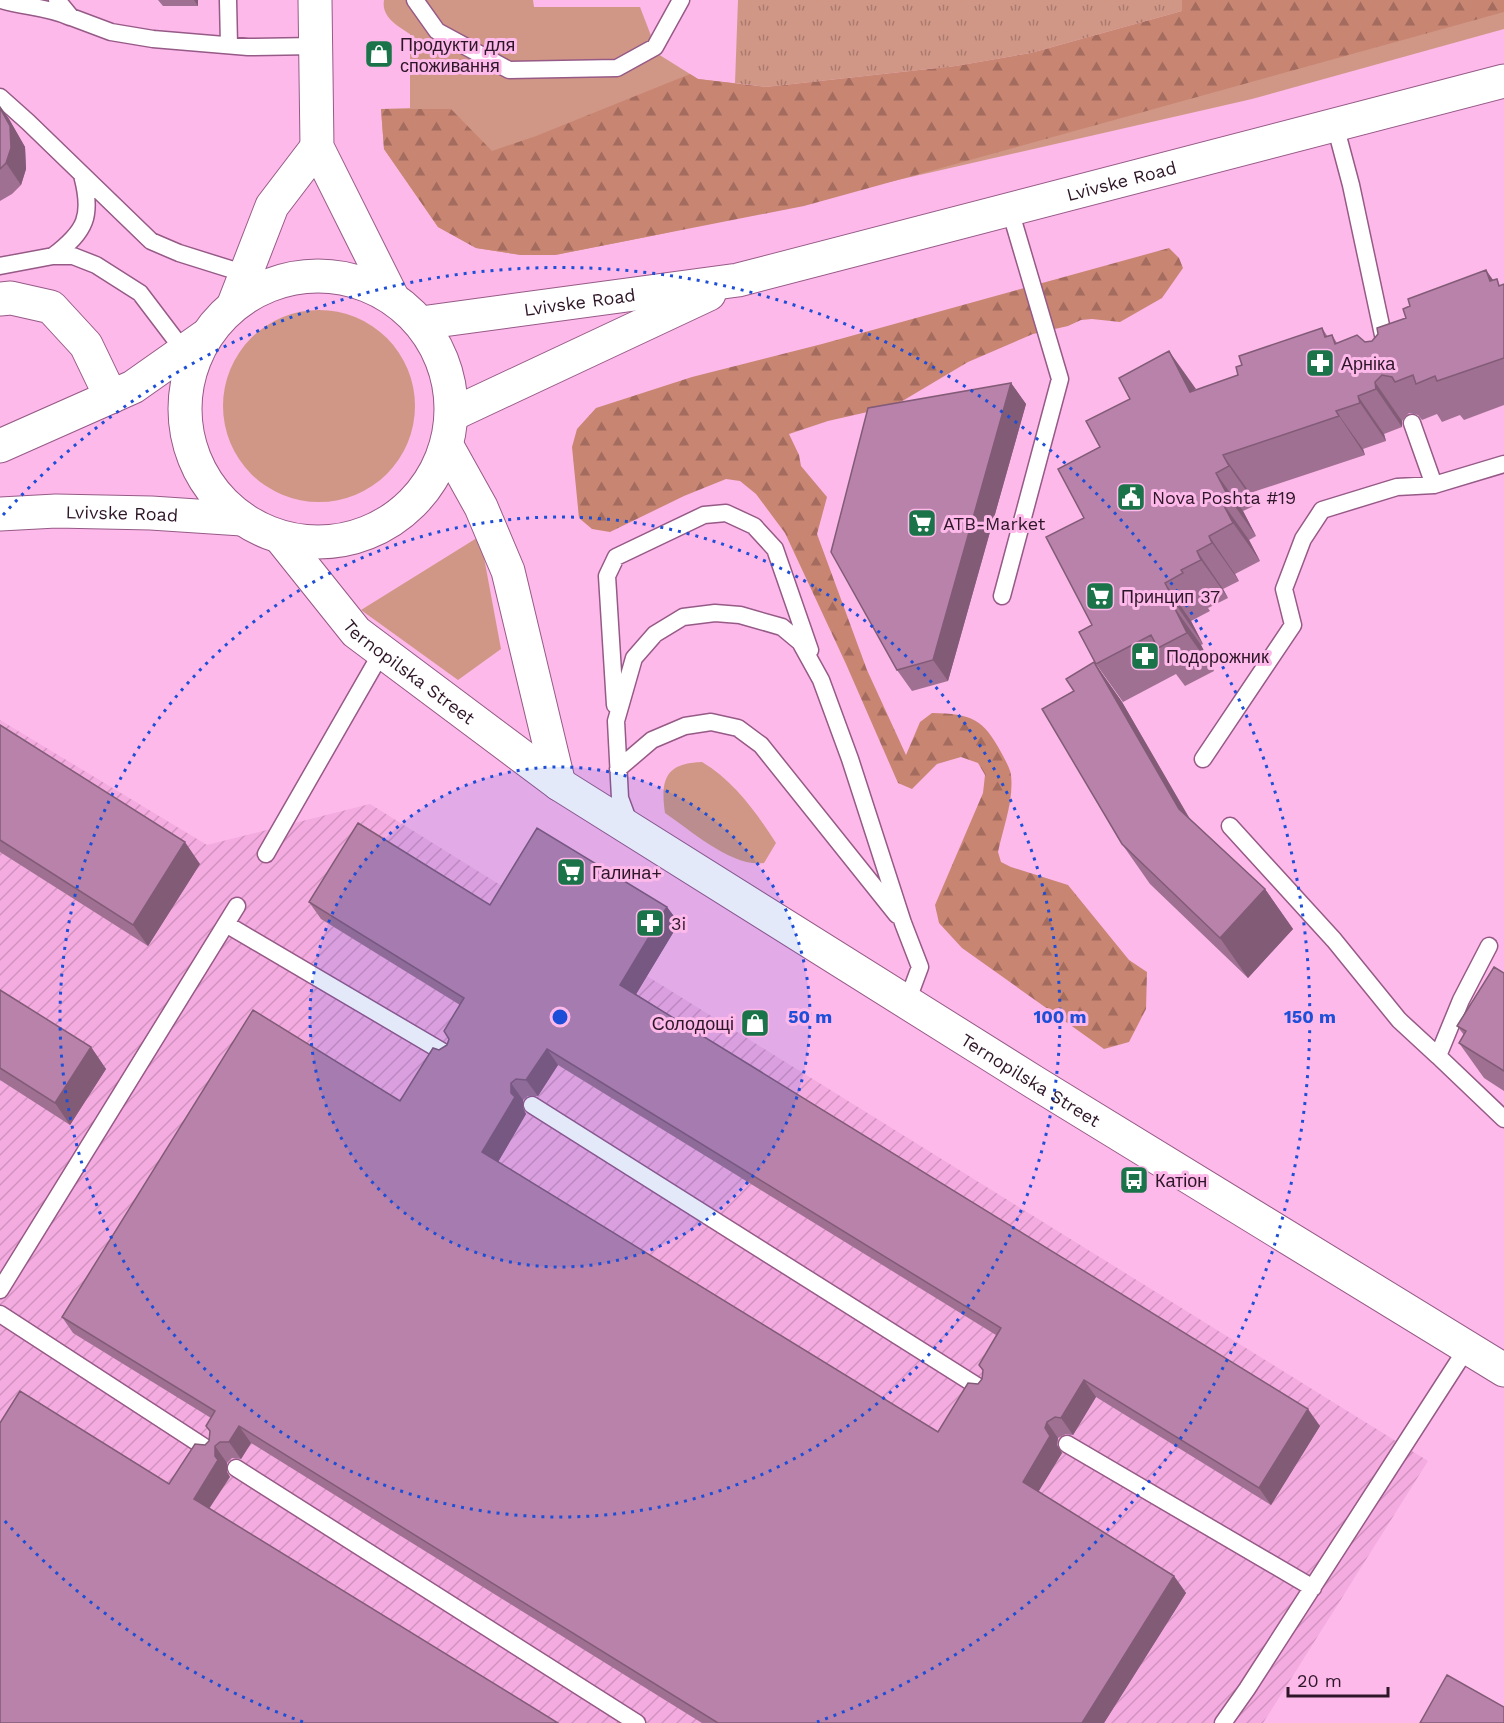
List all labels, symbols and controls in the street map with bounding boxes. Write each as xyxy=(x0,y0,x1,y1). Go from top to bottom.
place label: Продукти для споживання xyxy=(400,34,515,76)
shop icon: Продукти для споживання xyxy=(363,38,395,70)
street label: Lvivske Road xyxy=(1064,156,1179,205)
street label: Lvivske Road xyxy=(522,284,637,319)
pharmacy icon: Арніка xyxy=(1304,347,1336,379)
place label: Арніка xyxy=(1341,353,1396,374)
public building icon: Nova Poshta #19 xyxy=(1115,481,1147,513)
place label: Nova Poshta #19 xyxy=(1152,487,1296,508)
street label: Lvivske Road xyxy=(65,501,179,525)
supermarket icon: ATB-Market xyxy=(906,507,938,539)
place label: ATB-Market xyxy=(943,513,1046,534)
supermarket icon: Принцип 37 xyxy=(1084,580,1116,612)
place label: Принцип 37 xyxy=(1121,586,1220,607)
street label: Ternopilska Street xyxy=(339,615,480,728)
pharmacy icon: Подорожник xyxy=(1129,640,1161,672)
place label: Подорожник xyxy=(1166,646,1269,667)
supermarket icon: Галина+ xyxy=(555,856,587,888)
place label: Галина+ xyxy=(592,862,662,883)
pharmacy icon: 3i xyxy=(634,907,666,939)
place label: 3i xyxy=(671,913,686,934)
text: 50 m xyxy=(788,1006,832,1027)
text: 100 m xyxy=(1033,1006,1087,1027)
text: 150 m xyxy=(1284,1006,1336,1027)
centre of rings xyxy=(550,1007,570,1027)
shop icon: Солодощі xyxy=(739,1007,771,1039)
place label: Солодощі xyxy=(652,1013,734,1034)
street label: Ternopilska Street xyxy=(957,1028,1105,1131)
bus stop icon: Катіон xyxy=(1118,1164,1150,1196)
place label: Катіон xyxy=(1155,1170,1207,1191)
scale bar xyxy=(1288,1660,1388,1698)
text: 20 m xyxy=(1297,1670,1342,1691)

